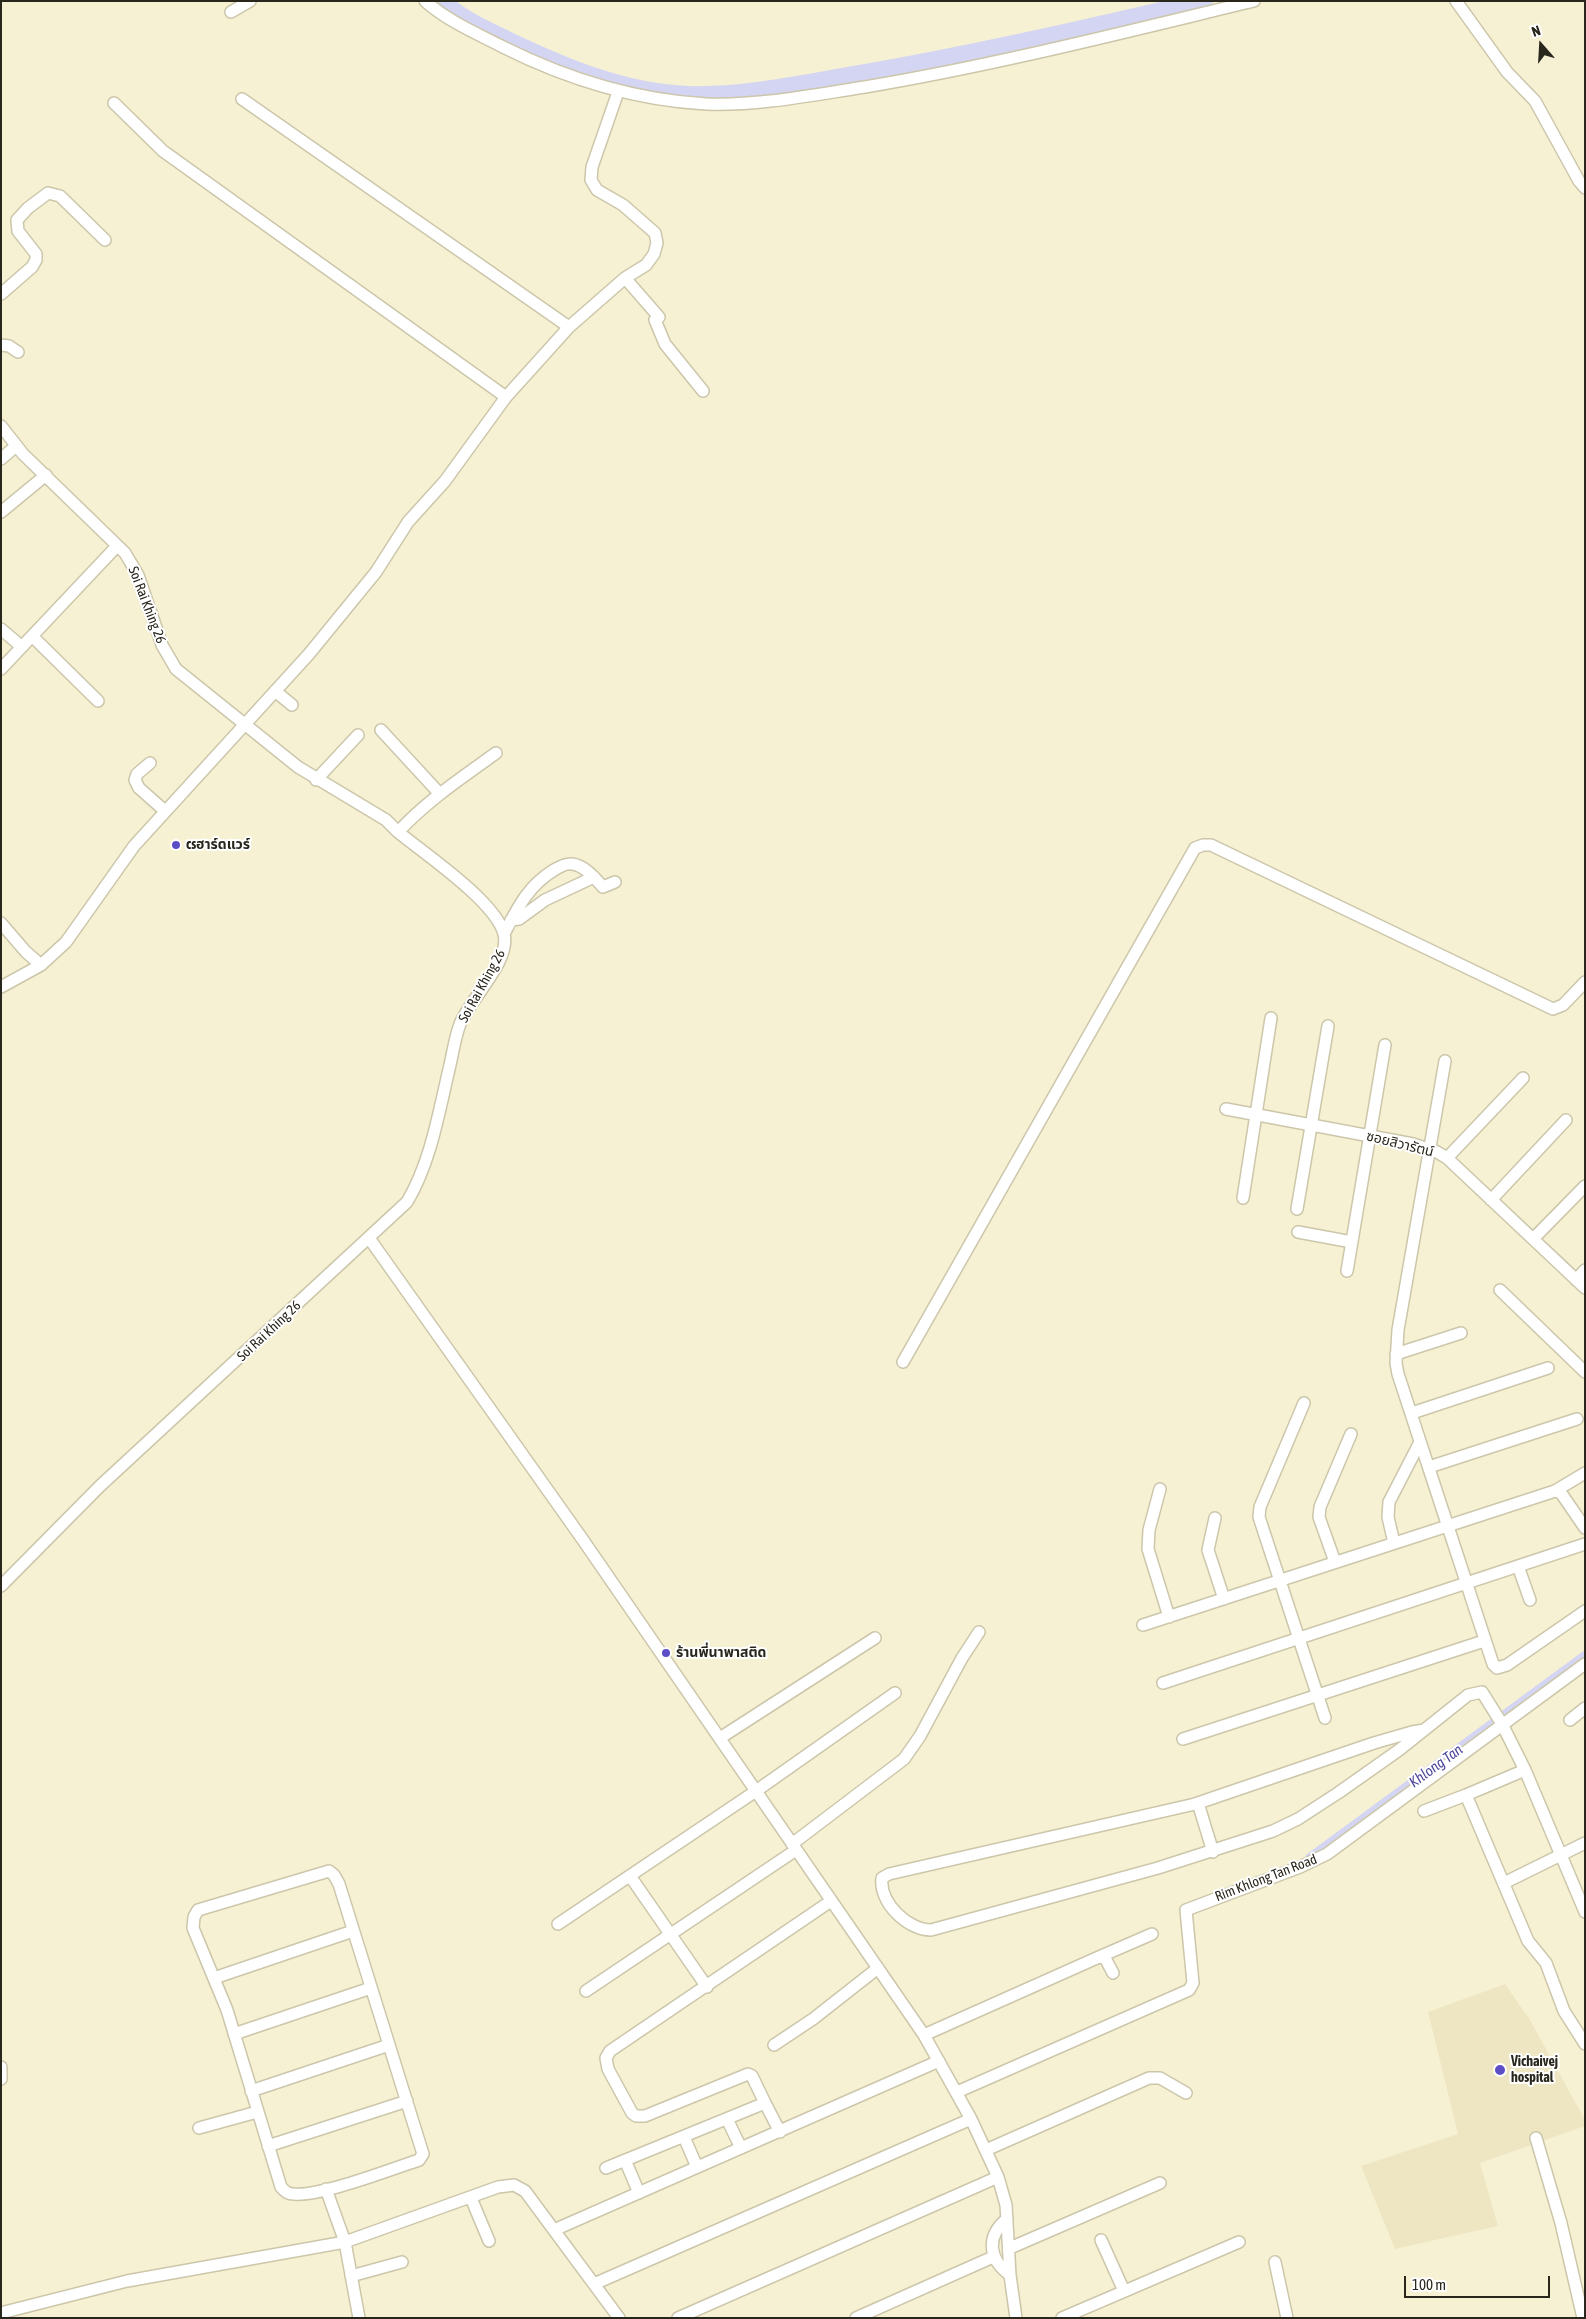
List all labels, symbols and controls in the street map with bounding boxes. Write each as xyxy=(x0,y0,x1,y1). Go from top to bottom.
north arrow xyxy=(1516,20,1566,70)
text: N xyxy=(1530,22,1543,40)
street label: Soi Rai Khing 26 xyxy=(125,564,169,646)
place label: csฮาร์ดแวร์ xyxy=(186,837,250,853)
marker: csฮาร์ดแวร์ xyxy=(170,839,182,851)
street label: Soi Rai Khing 26 xyxy=(455,947,509,1025)
street label: ซอยสิวารัตน์ xyxy=(1364,1127,1436,1161)
street label: Soi Rai Khing 26 xyxy=(234,1297,304,1365)
place label: ร้านพี่นาพาสติด xyxy=(676,1645,766,1661)
marker: ร้านพี่นาพาสติด xyxy=(660,1647,672,1659)
water label: Khlong Tan xyxy=(1406,1741,1466,1791)
street label: Rim Khlong Tan Road xyxy=(1213,1851,1319,1905)
place label: Vichaivej hospital xyxy=(1511,2054,1558,2086)
marker: Vichaivej hospital xyxy=(1493,2063,1507,2077)
scale bar xyxy=(1406,2266,1552,2298)
text: 100 m xyxy=(1412,2276,1446,2293)

